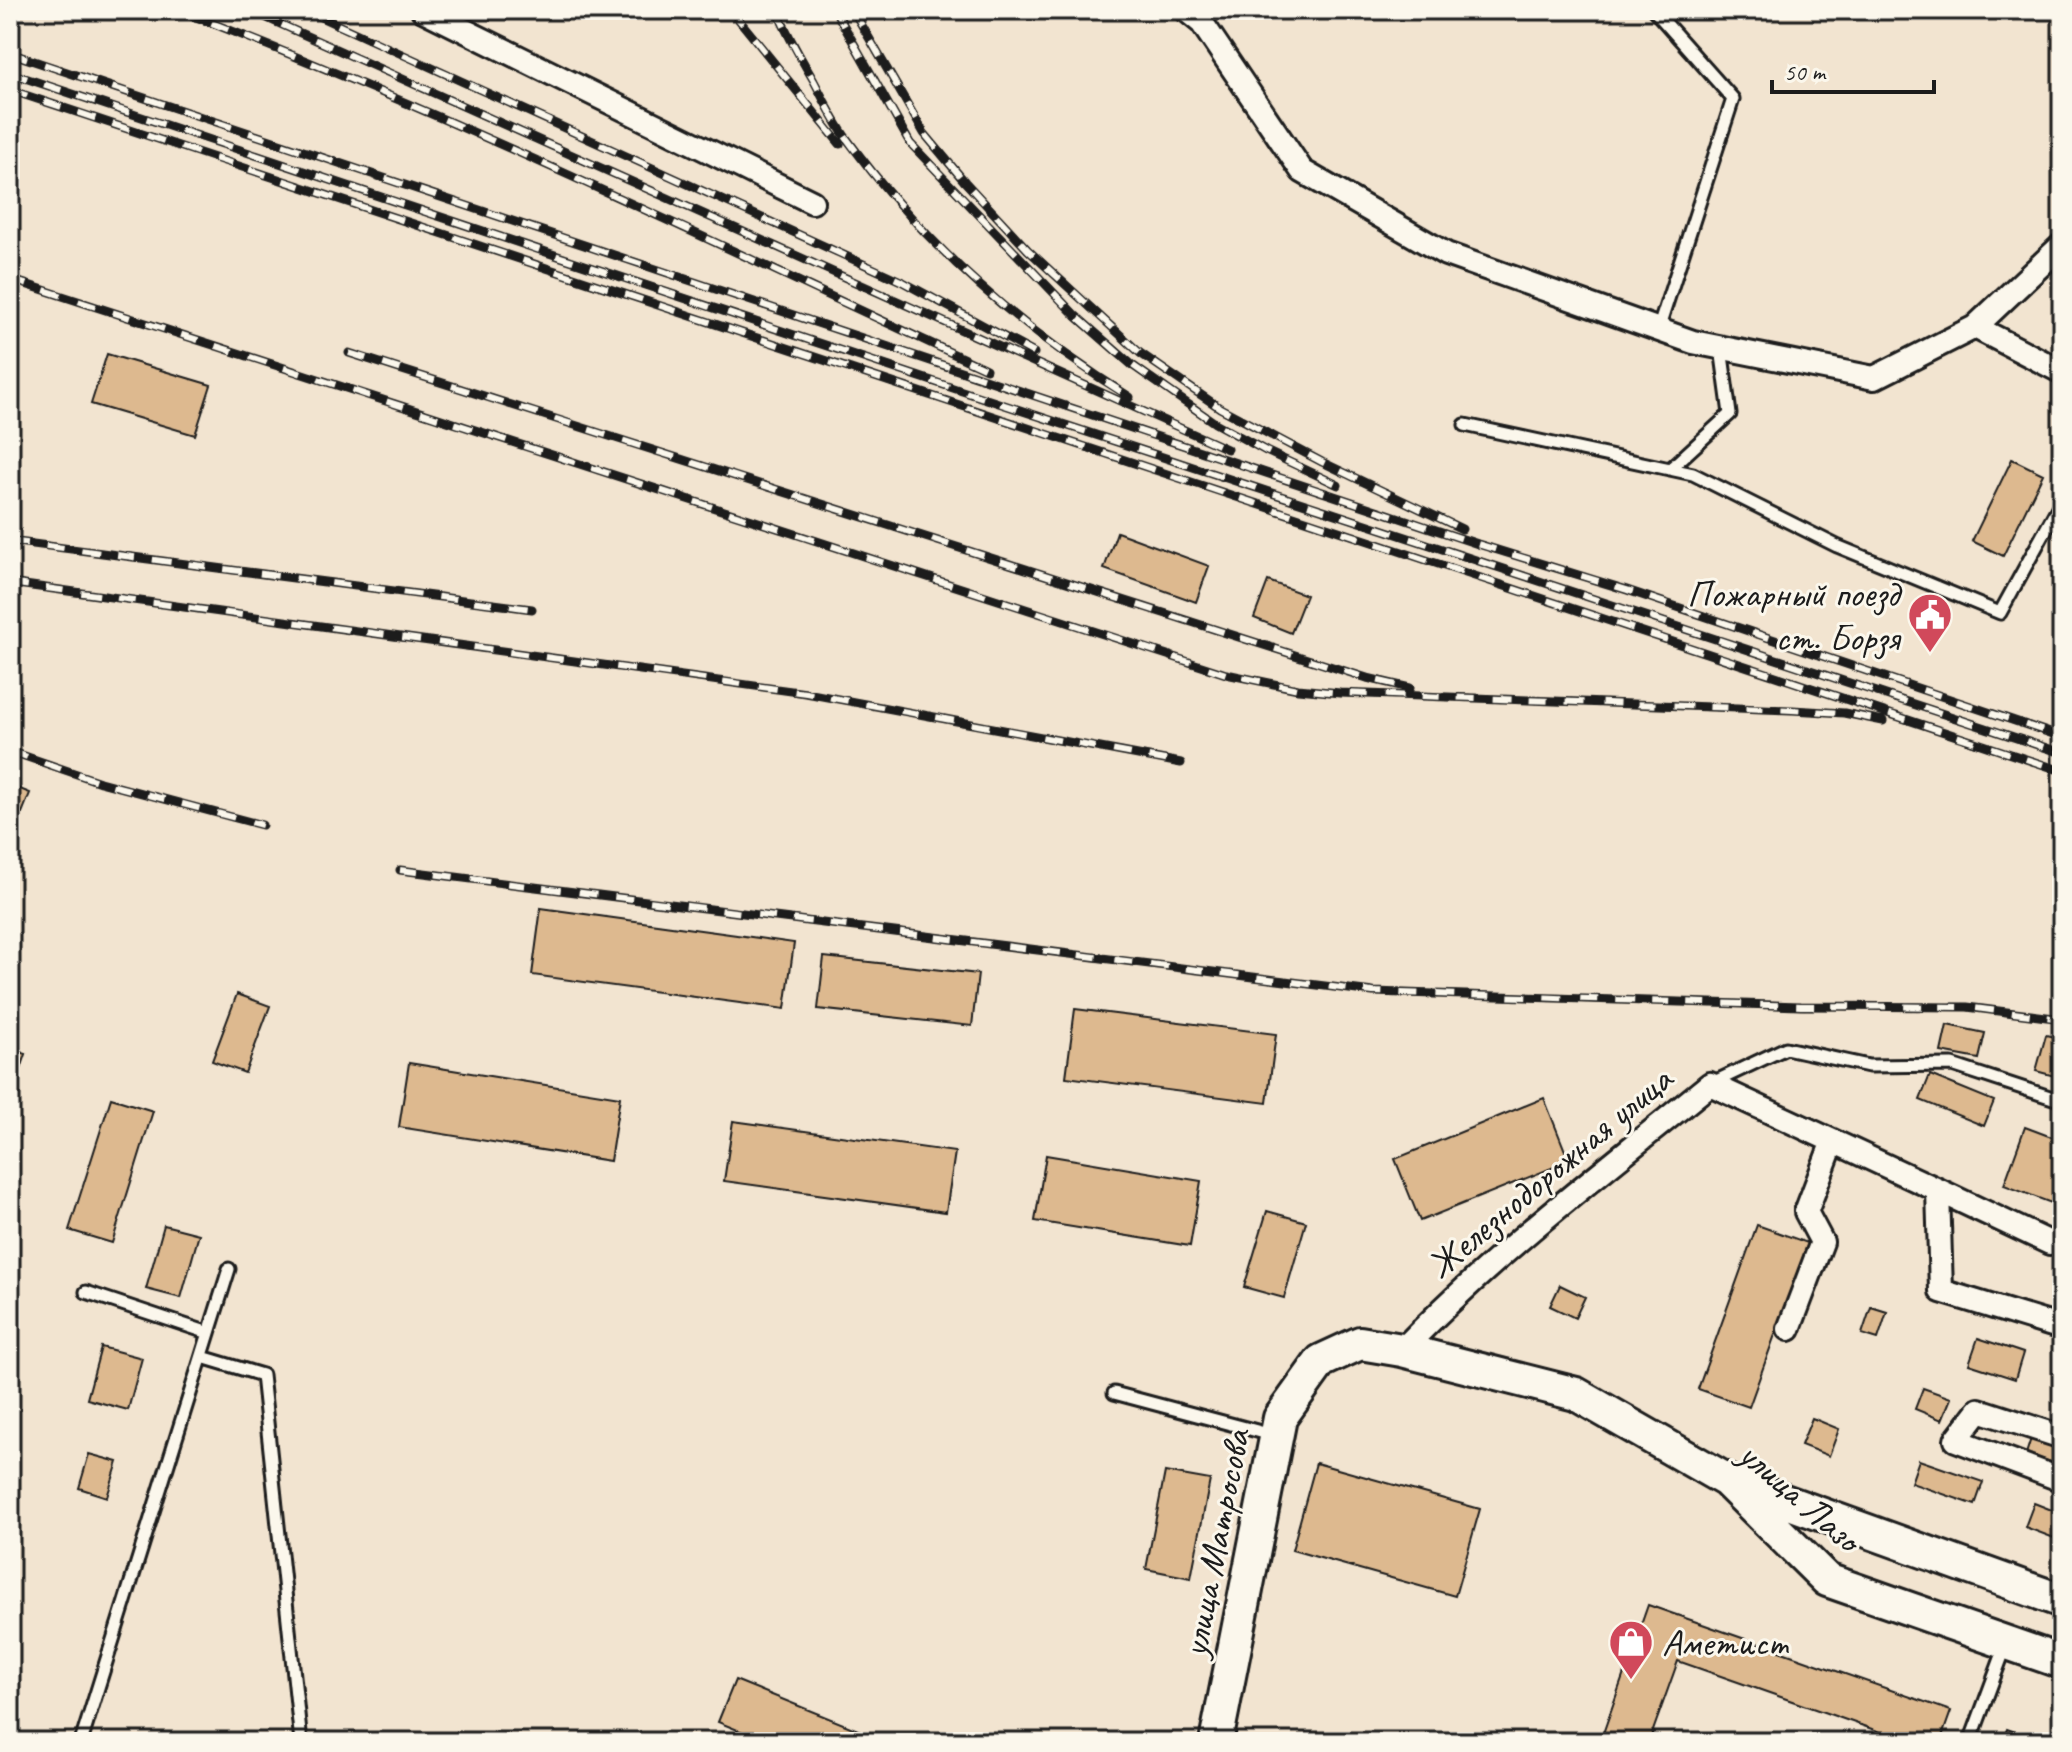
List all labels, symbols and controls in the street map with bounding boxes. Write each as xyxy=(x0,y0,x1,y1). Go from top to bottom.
scale bar xyxy=(1772,44,1934,94)
text: 50 m xyxy=(1784,57,1827,87)
place label: Пожарный поезд ст. Борзя xyxy=(1687,570,1903,661)
public building icon: Пожарный поезд ст. Борзя xyxy=(1906,591,1954,654)
street label: Железнодорожная улица xyxy=(1417,1055,1683,1289)
street label: улица Матросова xyxy=(1170,1423,1261,1663)
street label: улица Лазо xyxy=(1728,1429,1873,1564)
shop icon: Аметист xyxy=(1607,1618,1655,1681)
place label: Аметист xyxy=(1662,1619,1790,1666)

